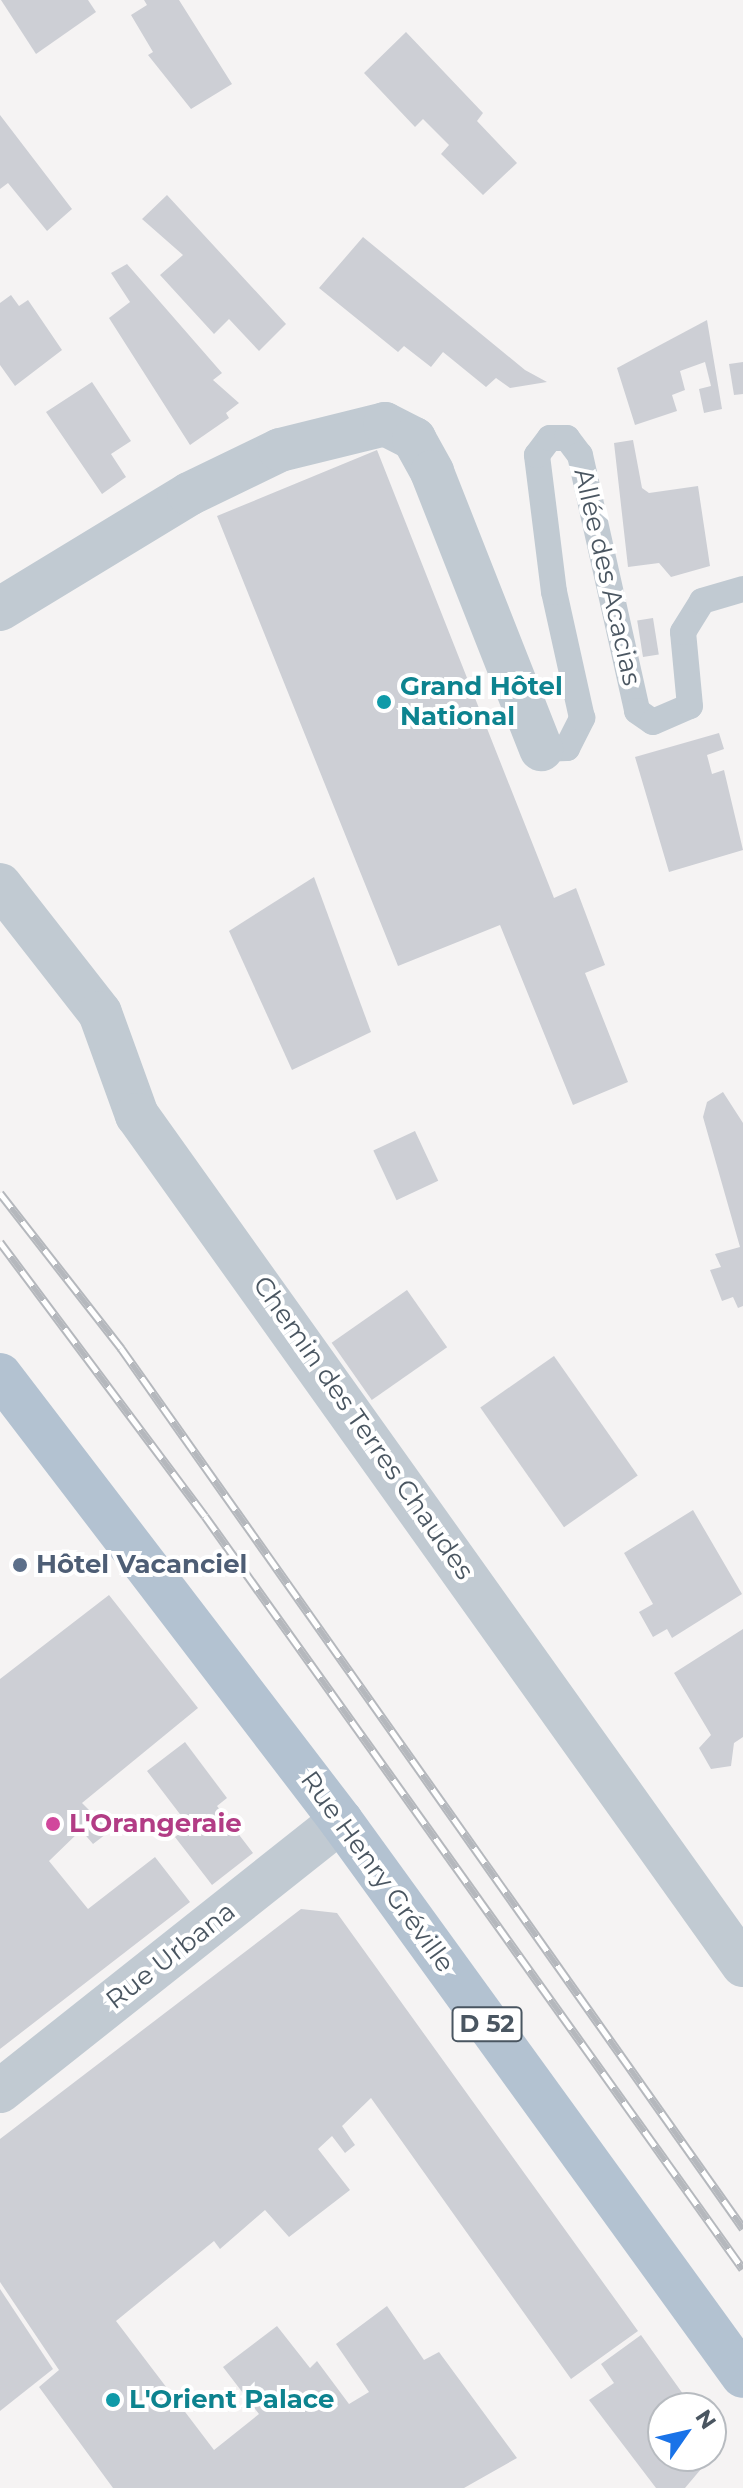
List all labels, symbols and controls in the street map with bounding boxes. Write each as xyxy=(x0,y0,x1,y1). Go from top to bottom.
street label: Allée des Acacias xyxy=(567,466,647,688)
place label: Grand Hôtel National xyxy=(400,671,563,732)
marker: Grand Hôtel National xyxy=(375,693,393,711)
street label: Chemin des Terres Chaudes xyxy=(246,1270,480,1586)
place label: Hôtel Vacanciel xyxy=(36,1549,247,1581)
marker: Hôtel Vacanciel xyxy=(11,1556,29,1574)
street label: Rue Henry Gréville xyxy=(294,1765,460,1979)
place label: L'Orangeraie xyxy=(69,1808,242,1840)
marker: L'Orangeraie xyxy=(44,1815,62,1833)
street label: Rue Urbana xyxy=(100,1896,242,2016)
road number: D 52 xyxy=(451,2004,523,2044)
place label: L'Orient Palace xyxy=(129,2384,334,2416)
marker: L'Orient Palace xyxy=(104,2391,122,2409)
north arrow xyxy=(647,2392,727,2472)
text: N xyxy=(689,2404,722,2434)

